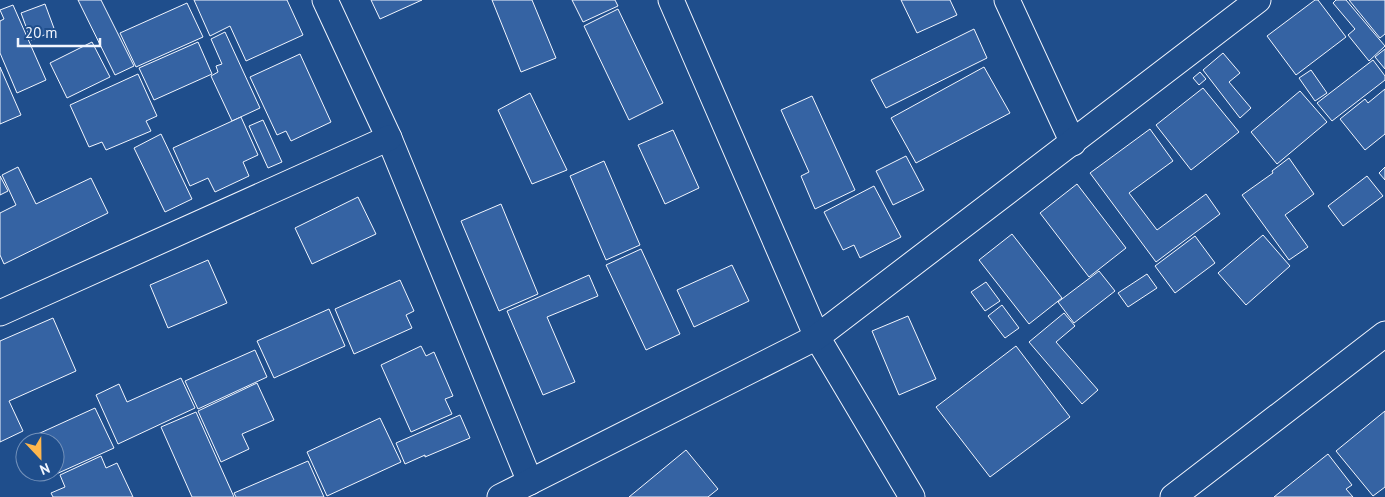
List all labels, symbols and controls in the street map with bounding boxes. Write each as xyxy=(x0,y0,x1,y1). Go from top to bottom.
scale bar xyxy=(18,15,100,47)
text: 20 m xyxy=(25,23,58,42)
north arrow xyxy=(15,432,65,482)
text: N xyxy=(37,459,53,479)

